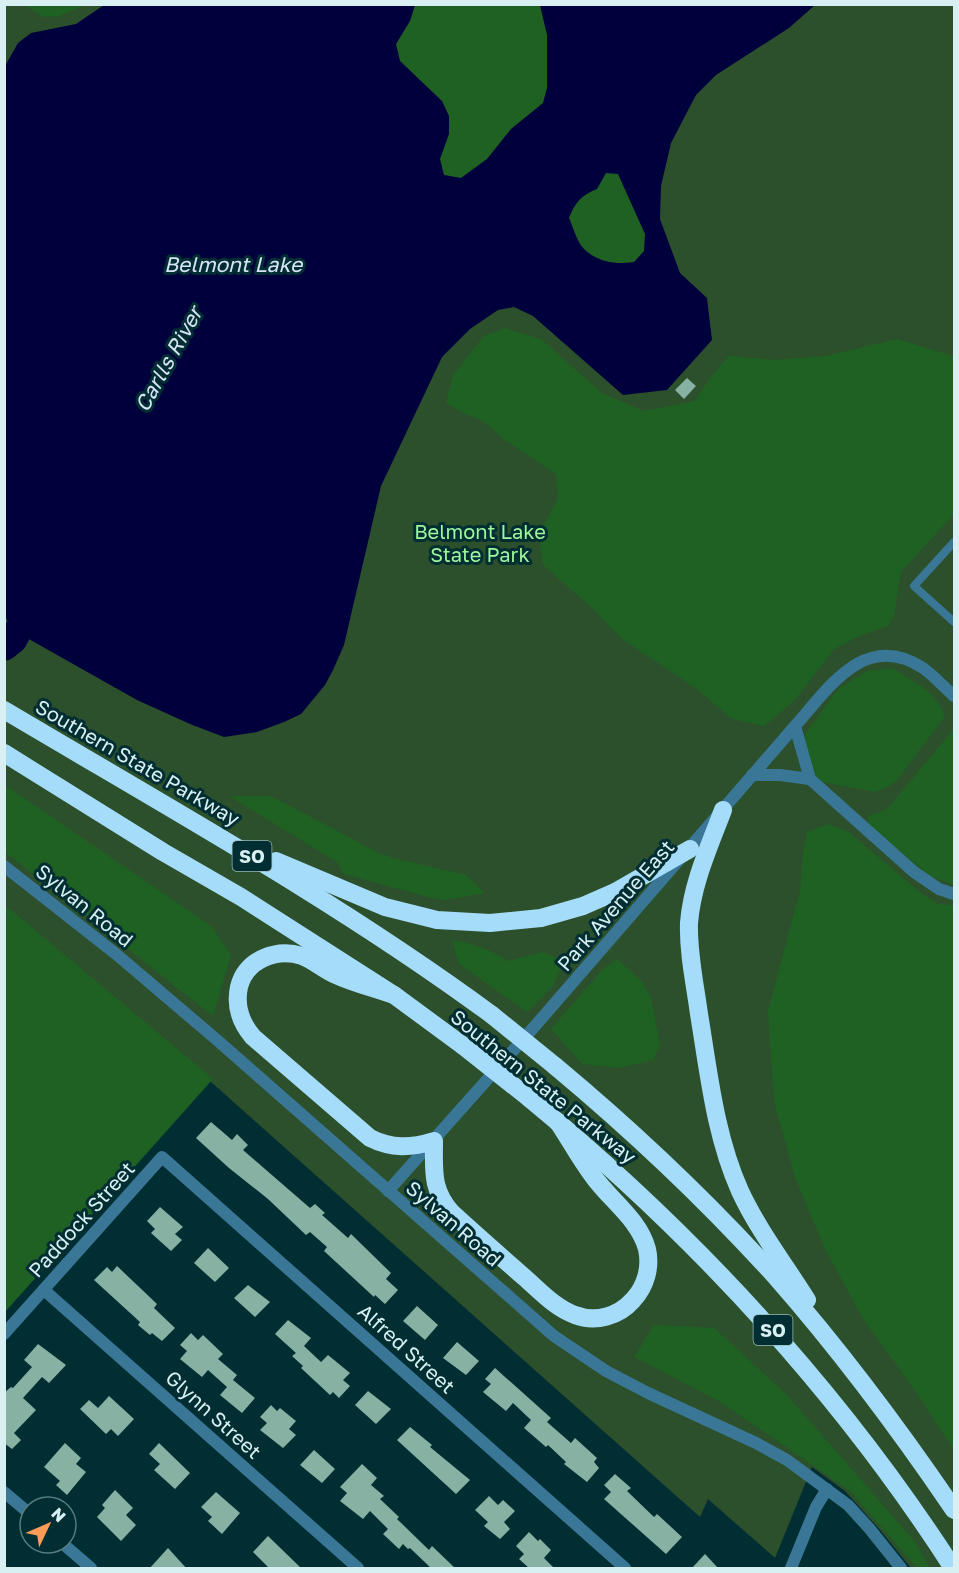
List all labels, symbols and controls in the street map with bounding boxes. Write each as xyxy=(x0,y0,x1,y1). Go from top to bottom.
water label: Belmont Lake xyxy=(164,251,304,277)
water label: Carlls River xyxy=(129,300,209,416)
park label: Belmont Lake State Park xyxy=(414,519,546,566)
street label: Southern State Parkway xyxy=(32,694,244,830)
street label: Park Avenue East xyxy=(552,835,678,975)
road number: SO xyxy=(232,841,272,871)
street label: Sylvan Road xyxy=(32,859,138,951)
street label: Southern State Parkway xyxy=(447,1004,641,1168)
street label: Paddock Street xyxy=(23,1156,139,1282)
street label: Sylvan Road xyxy=(402,1175,506,1271)
street label: Alfred Street xyxy=(354,1298,460,1398)
road number: SO xyxy=(754,1315,792,1345)
street label: Glynn Street xyxy=(161,1365,267,1463)
north arrow xyxy=(18,1495,78,1555)
text: N xyxy=(47,1503,70,1526)

